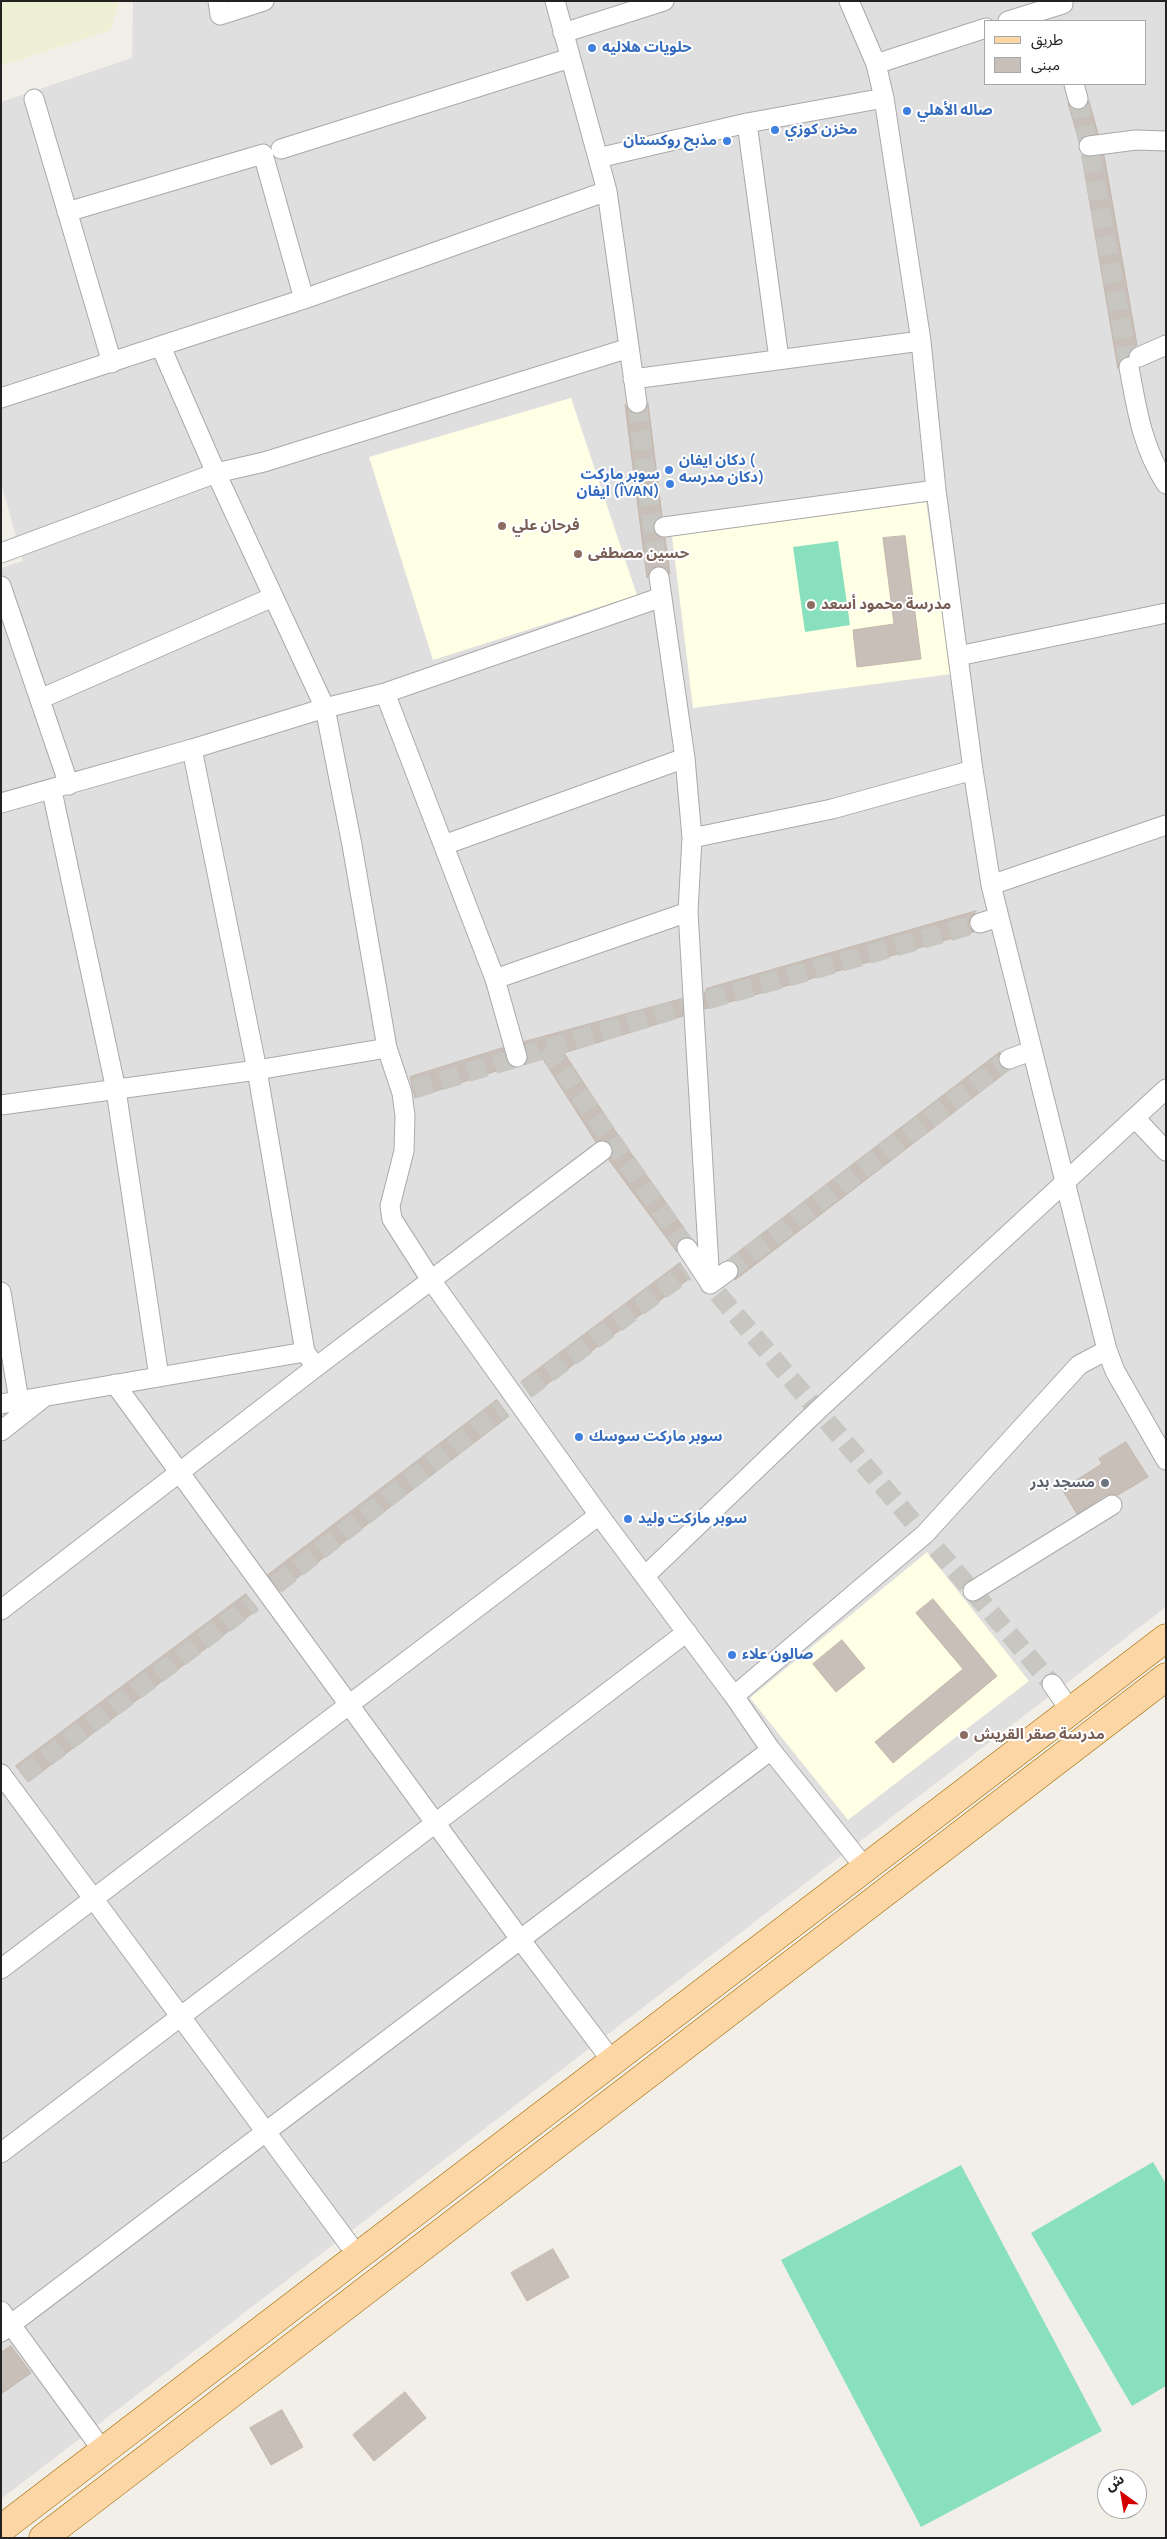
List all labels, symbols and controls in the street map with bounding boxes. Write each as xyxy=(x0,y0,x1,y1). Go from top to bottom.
legend xyxy=(984,20,1147,85)
text: طريق xyxy=(1031,29,1063,50)
place label: حلويات هلاليه xyxy=(602,39,692,57)
marker: حلويات هلاليه xyxy=(586,42,598,54)
text: مبنى xyxy=(1031,54,1060,75)
place label: صاله الأهلي xyxy=(917,102,993,120)
marker: صاله الأهلي xyxy=(901,105,913,117)
place label: مخزن كوزي xyxy=(785,121,858,139)
marker: مخزن كوزي xyxy=(769,124,781,136)
place label: مذبح روكستان xyxy=(623,132,717,150)
marker: مذبح روكستان xyxy=(721,135,733,147)
place label: دكان ايفان ( دكان مدرسه) xyxy=(679,452,765,487)
marker: دكان ايفان ( دكان مدرسه) xyxy=(663,464,675,476)
place label: سوبر ماركت ايفان (ÎVAN) xyxy=(577,466,660,501)
marker: سوبر ماركت ايفان (ÎVAN) xyxy=(664,478,676,490)
place label: فرحان علي xyxy=(512,517,580,535)
marker: فرحان علي xyxy=(496,520,508,532)
place label: حسين مصطفى xyxy=(588,545,689,563)
marker: حسين مصطفى xyxy=(572,548,584,560)
place label: مدرسة محمود أسعد xyxy=(821,596,951,614)
marker: مدرسة محمود أسعد xyxy=(805,599,817,611)
place label: سوبر ماركت سوسك xyxy=(589,1428,723,1446)
marker: سوبر ماركت سوسك xyxy=(573,1431,585,1443)
place label: مسجد بدر xyxy=(1030,1474,1095,1492)
marker: مسجد بدر xyxy=(1099,1477,1111,1489)
place label: سوبر ماركت وليد xyxy=(638,1510,747,1528)
marker: سوبر ماركت وليد xyxy=(622,1513,634,1525)
place label: صالون علاء xyxy=(742,1646,813,1664)
marker: صالون علاء xyxy=(726,1649,738,1661)
place label: مدرسة صقر القريش xyxy=(974,1726,1105,1744)
marker: مدرسة صقر القريش xyxy=(958,1729,970,1741)
north arrow xyxy=(1097,2469,1147,2519)
text: ش xyxy=(1101,2469,1127,2495)

